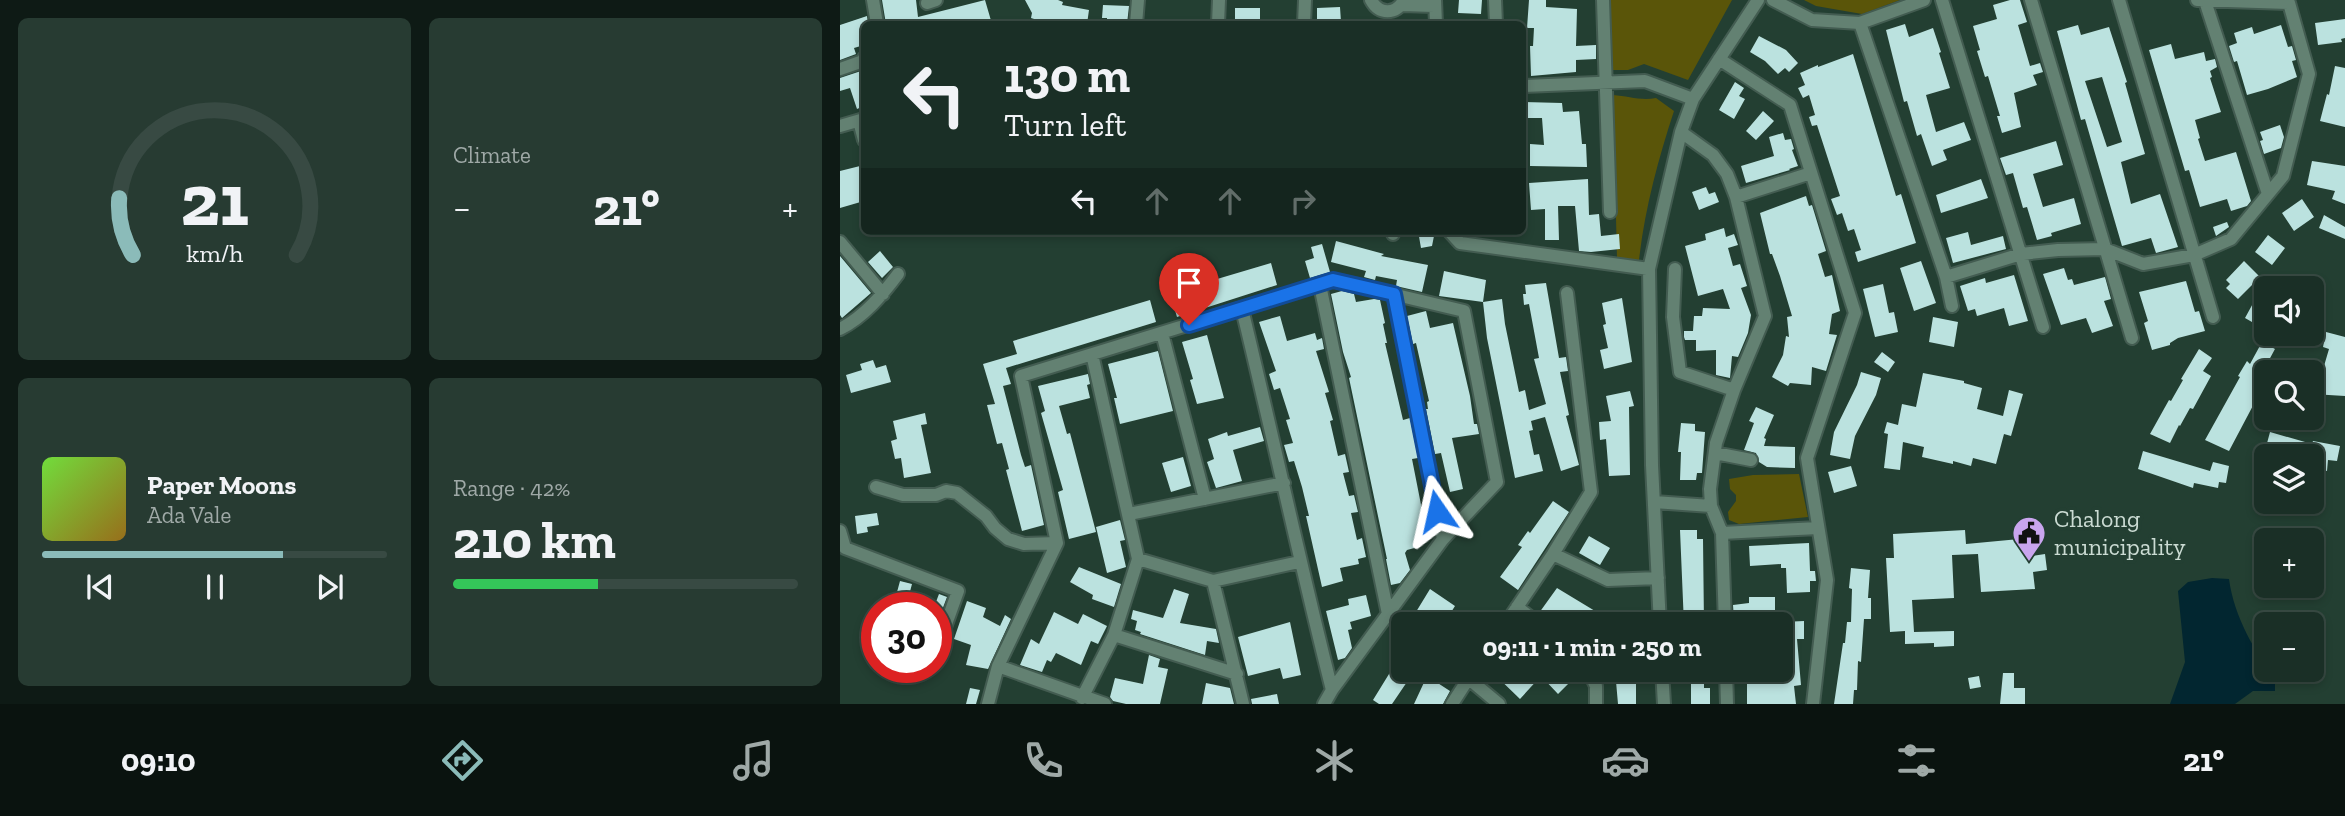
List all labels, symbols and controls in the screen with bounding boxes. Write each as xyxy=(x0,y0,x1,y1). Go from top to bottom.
text: 130 m xyxy=(1004,46,1130,105)
icon: left xyxy=(889,49,980,140)
text: Turn left xyxy=(1004,106,1126,144)
text: Climate xyxy=(453,141,531,169)
text: 21 xyxy=(180,156,249,244)
text: 21° xyxy=(593,176,660,238)
icon: left xyxy=(1065,182,1103,220)
icon: ahead xyxy=(1138,182,1176,220)
icon: ahead xyxy=(1211,182,1249,220)
icon: right xyxy=(1284,182,1322,220)
text: − xyxy=(453,185,471,231)
text: + xyxy=(782,185,798,231)
text: km/h xyxy=(186,238,243,268)
pin xyxy=(1159,253,1219,325)
icon: arrive xyxy=(1170,264,1208,302)
map controls xyxy=(2254,276,2324,682)
button: sound xyxy=(2254,276,2324,346)
button: search xyxy=(2254,360,2324,430)
button: layers xyxy=(2254,444,2324,514)
text: Paper Moons xyxy=(147,469,296,501)
text: Range · 42% xyxy=(453,474,570,502)
position arrow xyxy=(1400,474,1474,548)
text: Ada Vale xyxy=(147,501,231,529)
place label: Chalong municipality xyxy=(2054,504,2186,561)
text: 210 km xyxy=(453,509,616,571)
public building icon: Chalong municipality xyxy=(2010,514,2048,563)
button: + xyxy=(2254,528,2324,598)
icon: previous xyxy=(81,568,119,606)
icon: pause xyxy=(196,568,234,606)
icon: next xyxy=(311,568,349,606)
speed limit sign: 30 xyxy=(861,592,952,683)
button: − xyxy=(2254,612,2324,682)
text: 09:11 · 1 min · 250 m xyxy=(1482,631,1702,663)
icon: directions xyxy=(438,736,487,785)
icon: music xyxy=(729,736,778,785)
icon: phone xyxy=(1019,736,1068,785)
icon: climate xyxy=(1310,736,1359,785)
icon: car xyxy=(1601,736,1650,785)
icon: filters xyxy=(1892,736,1941,785)
text: 09:10 xyxy=(121,741,196,779)
text: 21° xyxy=(2183,741,2224,779)

